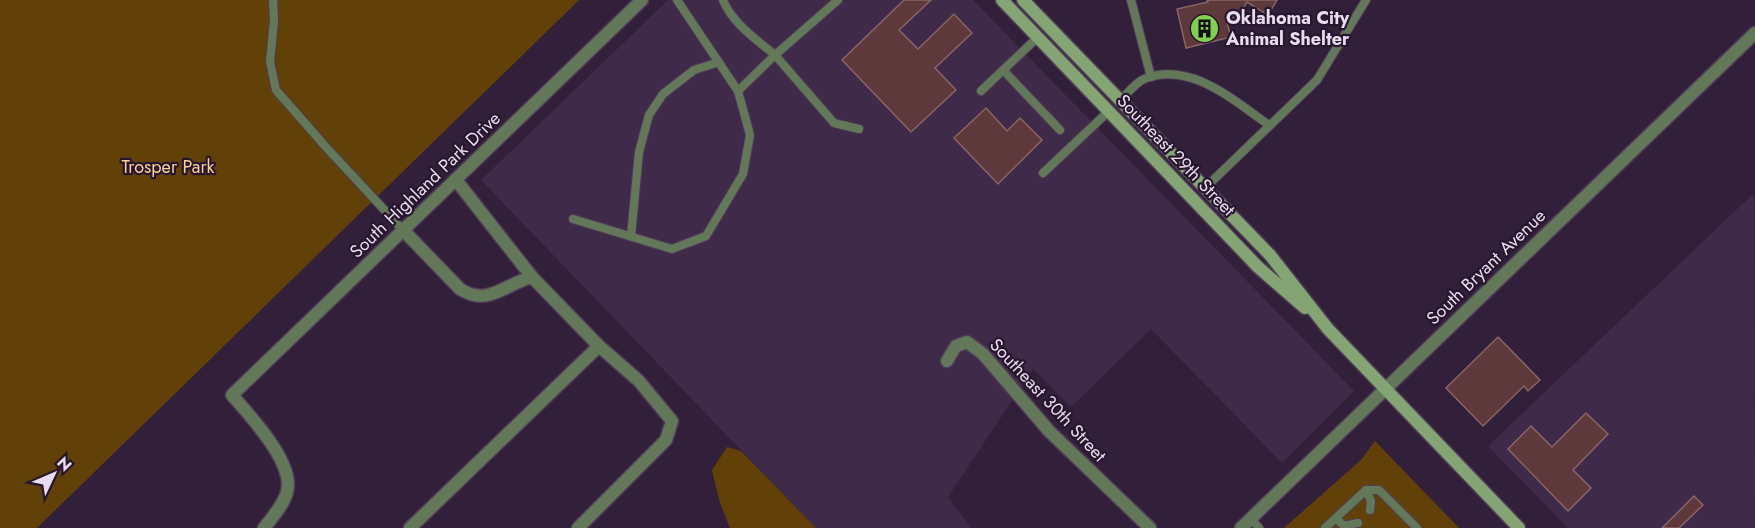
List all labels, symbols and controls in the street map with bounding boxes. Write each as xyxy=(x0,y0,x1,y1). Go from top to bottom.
place label: Oklahoma City Animal Shelter xyxy=(1225,5,1350,52)
building icon: Oklahoma City Animal Shelter xyxy=(1189,12,1221,44)
street label: Southeast 29th Street xyxy=(1111,88,1242,222)
street label: South Highland Park Drive xyxy=(344,106,506,264)
park label: Trosper Park xyxy=(121,154,215,180)
street label: South Bryant Avenue xyxy=(1421,203,1551,331)
street label: Southeast 30th Street xyxy=(984,332,1113,468)
north arrow xyxy=(24,444,84,504)
text: N xyxy=(52,451,77,476)

